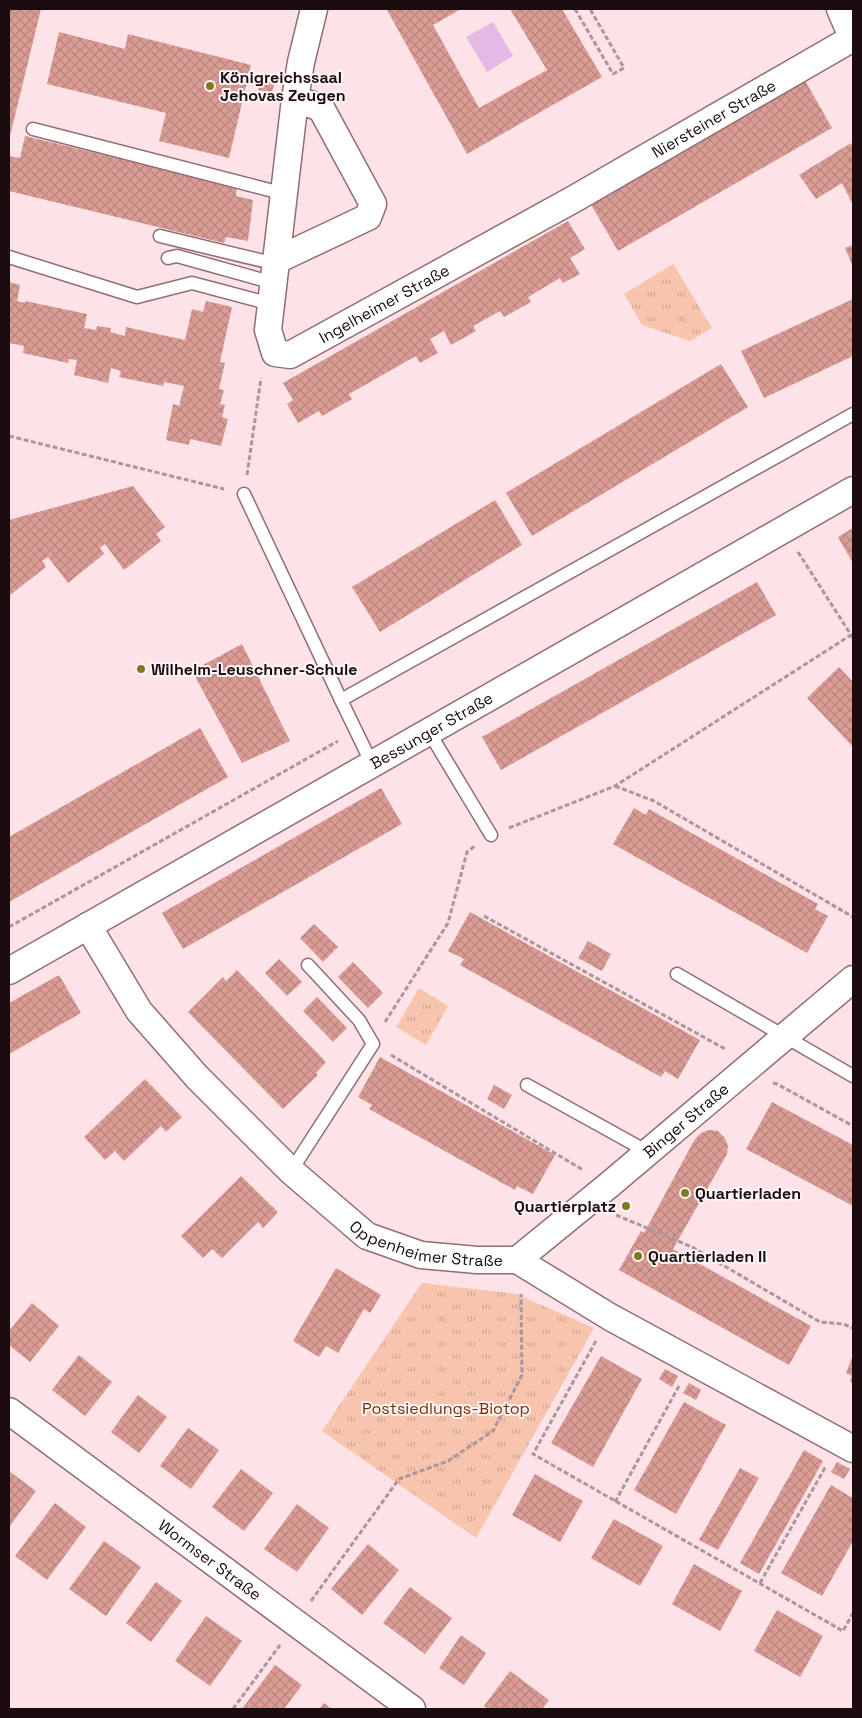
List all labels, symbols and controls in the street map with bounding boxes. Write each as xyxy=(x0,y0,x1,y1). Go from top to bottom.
place label: Königreichssaal Jehovas Zeugen xyxy=(220,67,346,106)
street label: Niersteiner Straße xyxy=(648,74,779,162)
marker: Königreichssaal Jehovas Zeugen xyxy=(204,80,216,92)
street label: Ingelheimer Straße xyxy=(315,259,453,348)
place label: Wilhelm-Leuschner-Schule xyxy=(151,659,357,680)
marker: Wilhelm-Leuschner-Schule xyxy=(135,663,147,675)
street label: Bessunger Straße xyxy=(366,687,496,774)
street label: Binger Straße xyxy=(638,1078,733,1162)
place label: Quartierladen xyxy=(695,1183,801,1204)
marker: Quartierladen xyxy=(679,1187,691,1199)
place label: Quartierplatz xyxy=(514,1196,616,1217)
marker: Quartierplatz xyxy=(620,1200,632,1212)
street label: Oppenheimer Straße xyxy=(345,1215,503,1271)
place label: Quartierladen II xyxy=(648,1246,767,1267)
marker: Quartierladen II xyxy=(632,1250,644,1262)
park label: Postsiedlungs-Biotop xyxy=(362,1398,530,1419)
street label: Wormser Straße xyxy=(154,1515,266,1605)

